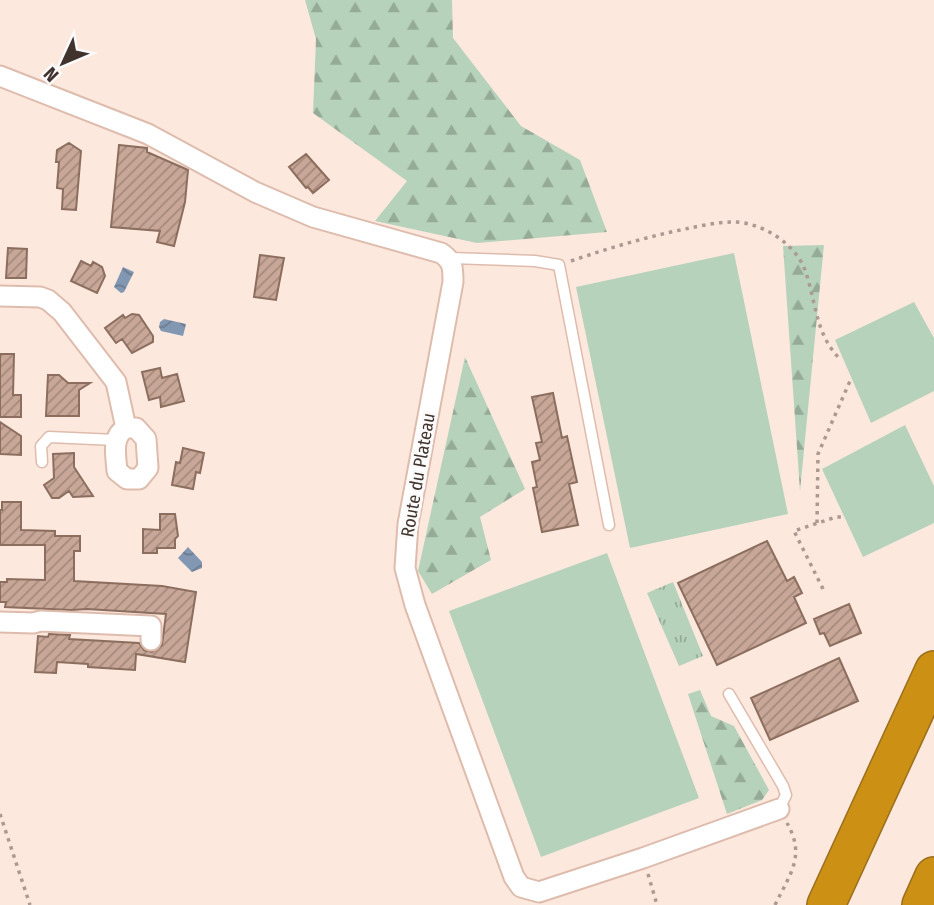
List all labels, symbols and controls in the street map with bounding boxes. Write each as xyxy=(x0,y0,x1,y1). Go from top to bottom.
north arrow xyxy=(28,28,98,98)
text: N xyxy=(39,62,63,87)
street label: Route du Plateau xyxy=(396,411,440,539)

